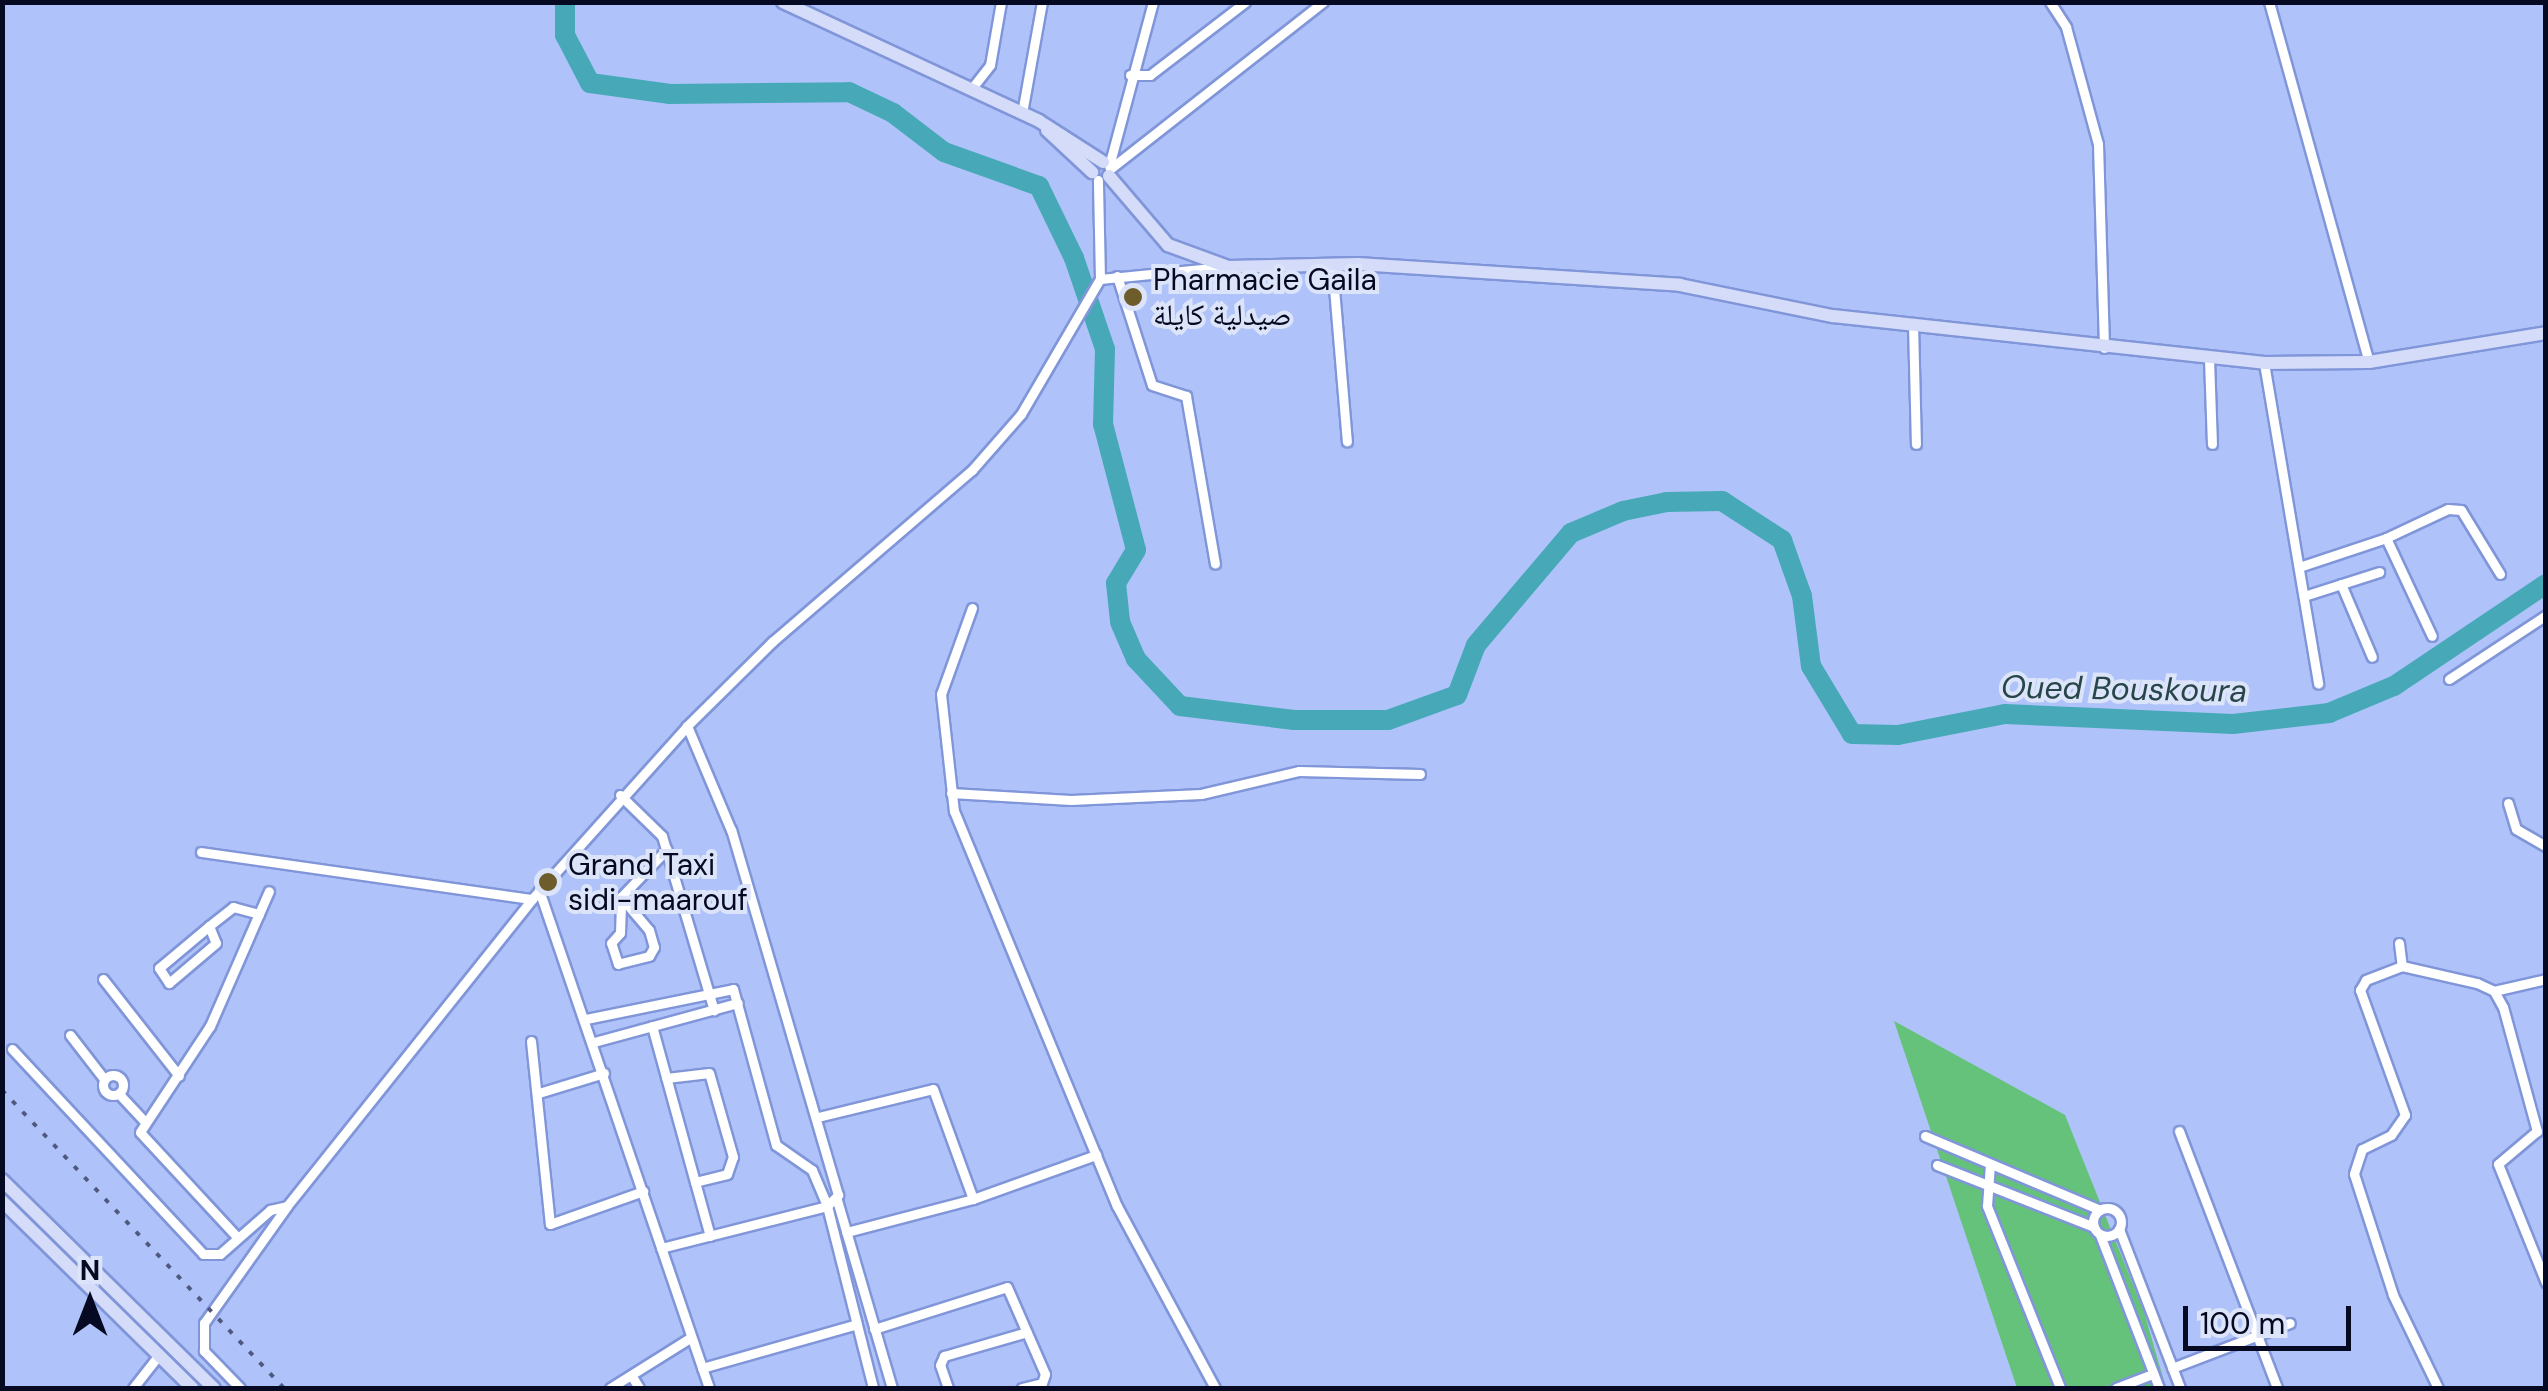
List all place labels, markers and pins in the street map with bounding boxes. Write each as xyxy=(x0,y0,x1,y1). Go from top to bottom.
place label: Pharmacie Gaila صيدلية كايلة xyxy=(1153,262,1377,332)
marker: Pharmacie Gaila صيدلية كايلة xyxy=(1122,286,1144,308)
place label: Grand Taxi sidi-maarouf xyxy=(568,847,748,918)
marker: Grand Taxi sidi-maarouf xyxy=(537,871,559,893)

